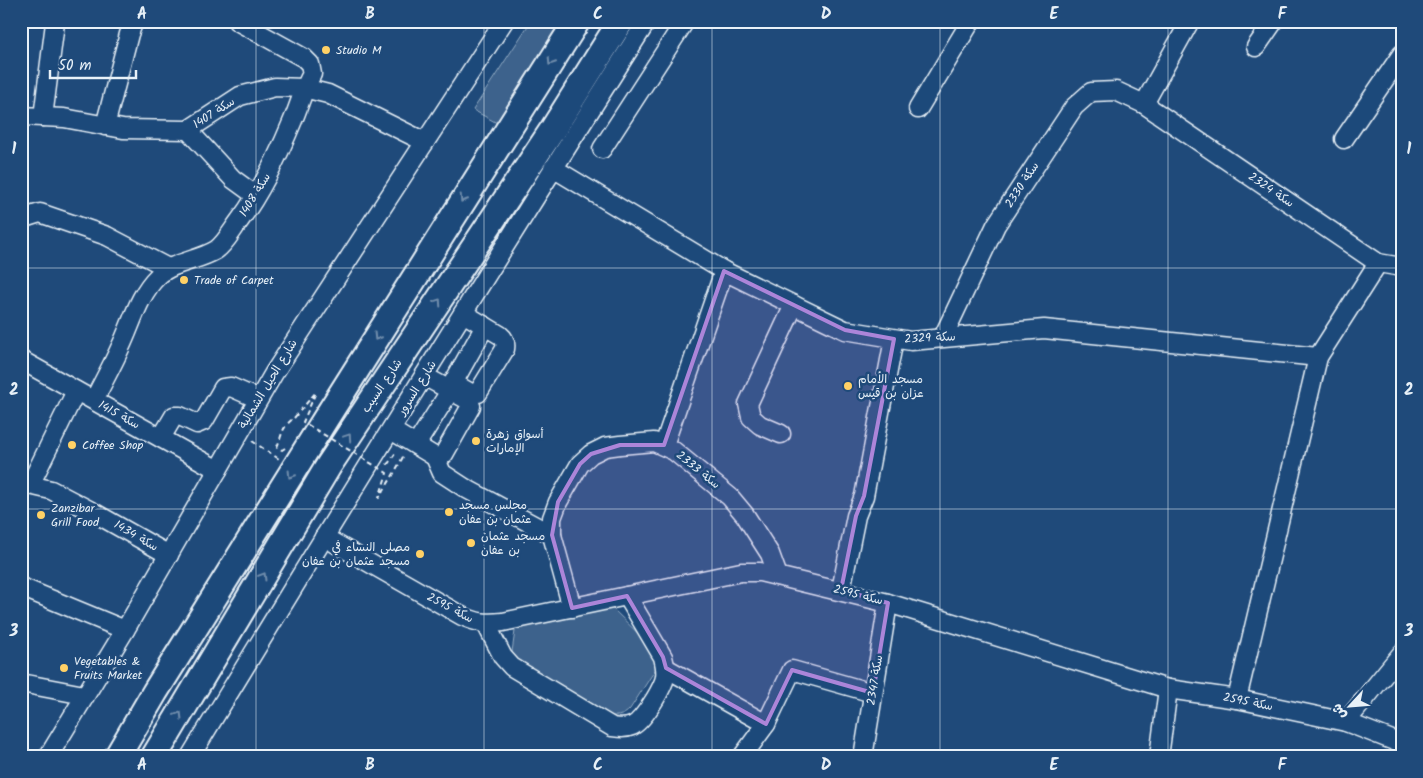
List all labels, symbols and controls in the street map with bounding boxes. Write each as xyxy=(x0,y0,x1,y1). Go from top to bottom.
text: A xyxy=(137,2,147,27)
text: B xyxy=(365,2,375,27)
text: C xyxy=(593,2,603,27)
text: D xyxy=(821,2,832,27)
text: E xyxy=(1050,2,1060,27)
text: F xyxy=(1278,2,1288,27)
place label: Studio M xyxy=(336,41,382,60)
marker: Studio M xyxy=(320,44,332,56)
scale bar xyxy=(50,48,136,80)
text: 50 m xyxy=(58,54,92,78)
one-way arrow xyxy=(547,57,557,66)
street label: سكة 1407 xyxy=(189,92,239,134)
text: 1 xyxy=(12,137,17,162)
text: 1 xyxy=(1407,137,1412,162)
street label: سكة 2330 xyxy=(1000,158,1044,212)
street label: سكة 2324 xyxy=(1244,168,1298,212)
street label: سكة 1408 xyxy=(234,169,276,221)
one-way arrow xyxy=(460,194,469,203)
place label: Trade of Carpet xyxy=(194,271,274,290)
marker: Trade of Carpet xyxy=(178,274,190,286)
one-way arrow xyxy=(432,298,441,308)
street label: سكة 2329 xyxy=(904,327,956,349)
one-way arrow xyxy=(373,332,383,341)
street label: شارع الحيل الشمالية xyxy=(234,335,302,433)
street label: شارع السيب xyxy=(357,355,407,417)
street label: شارع السرور xyxy=(392,357,441,420)
place label: مسجد الأمام عزان بن قيس xyxy=(858,370,924,403)
text: 2 xyxy=(9,378,19,403)
text: 2 xyxy=(1404,378,1414,403)
marker: مسجد الأمام عزان بن قيس xyxy=(842,380,854,392)
street label: سكة 1415 xyxy=(95,396,143,434)
place label: أسواق زهرة الإمارات xyxy=(486,425,543,458)
one-way arrow xyxy=(341,433,351,442)
marker: أسواق زهرة الإمارات xyxy=(470,435,482,447)
place label: Coffee Shop xyxy=(82,436,144,455)
marker: Coffee Shop xyxy=(66,439,78,451)
street label: سكة 2333 xyxy=(672,446,724,494)
one-way arrow xyxy=(287,469,297,478)
place label: مجلس مسجد عثمان بن عفان xyxy=(459,496,531,529)
place label: Zanzibar Grill Food xyxy=(51,499,100,532)
marker: مجلس مسجد عثمان بن عفان xyxy=(443,506,455,518)
marker: Zanzibar Grill Food xyxy=(35,509,47,521)
street label: سكة 1434 xyxy=(110,516,162,556)
place label: مسجد عثمان بن عفان xyxy=(481,527,545,560)
marker: مسجد عثمان بن عفان xyxy=(465,537,477,549)
place label: مصلى النساء في مسجد عثمان بن عفان xyxy=(302,538,410,571)
marker: مصلى النساء في مسجد عثمان بن عفان xyxy=(414,548,426,560)
one-way arrow xyxy=(256,572,266,581)
street label: سكة 2595 xyxy=(831,580,885,610)
street label: سكة 2595 xyxy=(423,588,477,628)
text: 3 xyxy=(9,619,19,644)
text: 3 xyxy=(1404,619,1414,644)
place label: Vegetables & Fruits Market xyxy=(74,652,143,685)
street label: سكة 2347 xyxy=(862,653,888,707)
marker: Vegetables & Fruits Market xyxy=(58,662,70,674)
north arrow xyxy=(1326,680,1376,730)
street label: سكة 2595 xyxy=(1221,688,1275,716)
text: ش xyxy=(1326,700,1352,723)
one-way arrow xyxy=(172,711,182,720)
text: A xyxy=(137,753,147,778)
text: B xyxy=(365,753,375,778)
text: C xyxy=(593,753,603,778)
text: D xyxy=(821,753,832,778)
text: E xyxy=(1050,753,1060,778)
text: F xyxy=(1278,753,1288,778)

